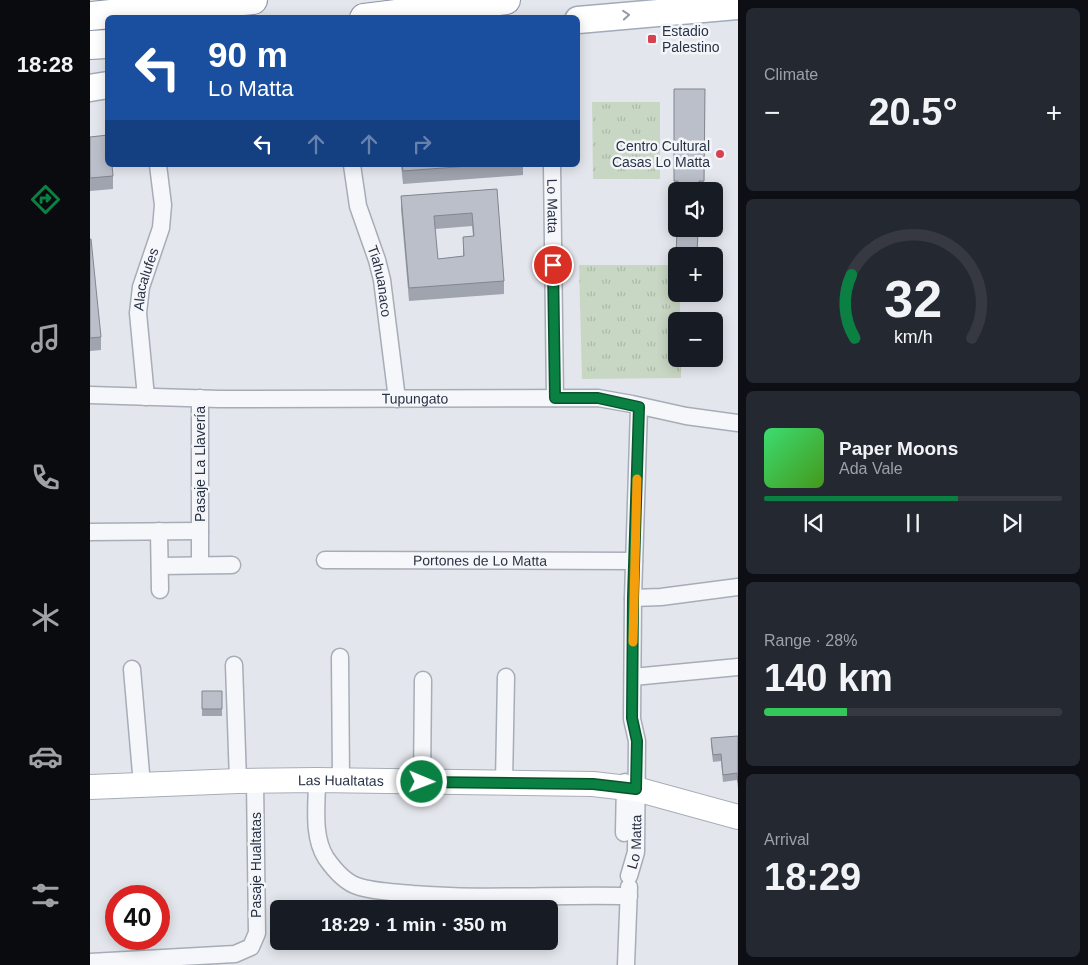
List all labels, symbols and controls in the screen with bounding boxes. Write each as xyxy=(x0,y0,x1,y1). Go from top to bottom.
one-way arrow xyxy=(622,10,630,21)
place label: Estadio Palestino xyxy=(662,23,720,55)
marker: Estadio Palestino xyxy=(646,33,658,45)
icon: left xyxy=(125,35,190,100)
text: 90 m xyxy=(208,35,288,74)
text: 18:28 xyxy=(17,52,73,77)
text: Climate xyxy=(764,66,818,83)
text: Lo Matta xyxy=(208,76,294,101)
text: 20.5° xyxy=(868,91,958,133)
text: − xyxy=(764,97,780,128)
text: + xyxy=(1046,97,1062,128)
icon: left xyxy=(249,130,277,158)
icon: ahead xyxy=(302,130,330,158)
icon: ahead xyxy=(355,130,383,158)
icon: right xyxy=(408,130,436,158)
place label: Centro Cultural Casas Lo Matta xyxy=(612,138,710,170)
marker: Centro Cultural Casas Lo Matta xyxy=(714,148,726,160)
street label: Lo Matta xyxy=(544,179,561,234)
icon: directions xyxy=(28,182,63,217)
map controls xyxy=(668,182,723,367)
button: sound xyxy=(668,182,723,237)
street label: Tiahuanaco xyxy=(364,243,395,318)
pin xyxy=(532,244,574,286)
street label: Alacalufes xyxy=(130,246,162,312)
button: + xyxy=(668,247,723,302)
icon: arrive xyxy=(539,251,567,279)
text: 32 xyxy=(884,270,942,328)
button: − xyxy=(668,312,723,367)
icon: music xyxy=(28,321,63,356)
text: km/h xyxy=(894,327,932,347)
street label: Tupungato xyxy=(382,390,448,407)
street label: Pasaje La Llavería xyxy=(192,406,208,522)
text: Paper Moons xyxy=(839,438,958,459)
icon: phone xyxy=(28,460,63,495)
text: Ada Vale xyxy=(839,460,903,477)
icon: previous xyxy=(800,509,828,537)
icon: pause xyxy=(899,509,927,537)
icon: next xyxy=(998,509,1026,537)
street label: Portones de Lo Matta xyxy=(413,552,547,569)
icon: climate xyxy=(28,600,63,635)
text: Range · 28% xyxy=(764,632,857,649)
text: 140 km xyxy=(764,657,893,699)
icon: car xyxy=(28,739,63,774)
position arrow xyxy=(395,755,447,807)
street label: Las Hualtatas xyxy=(298,772,384,789)
street label: Pasaje Hualtatas xyxy=(248,812,264,918)
street label: Lo Matta xyxy=(623,814,644,871)
text: Arrival xyxy=(764,831,809,848)
text: 18:29 xyxy=(764,856,861,898)
icon: filters xyxy=(28,878,63,913)
speed limit sign: 40 xyxy=(105,885,170,950)
text: 18:29 · 1 min · 350 m xyxy=(321,914,507,935)

